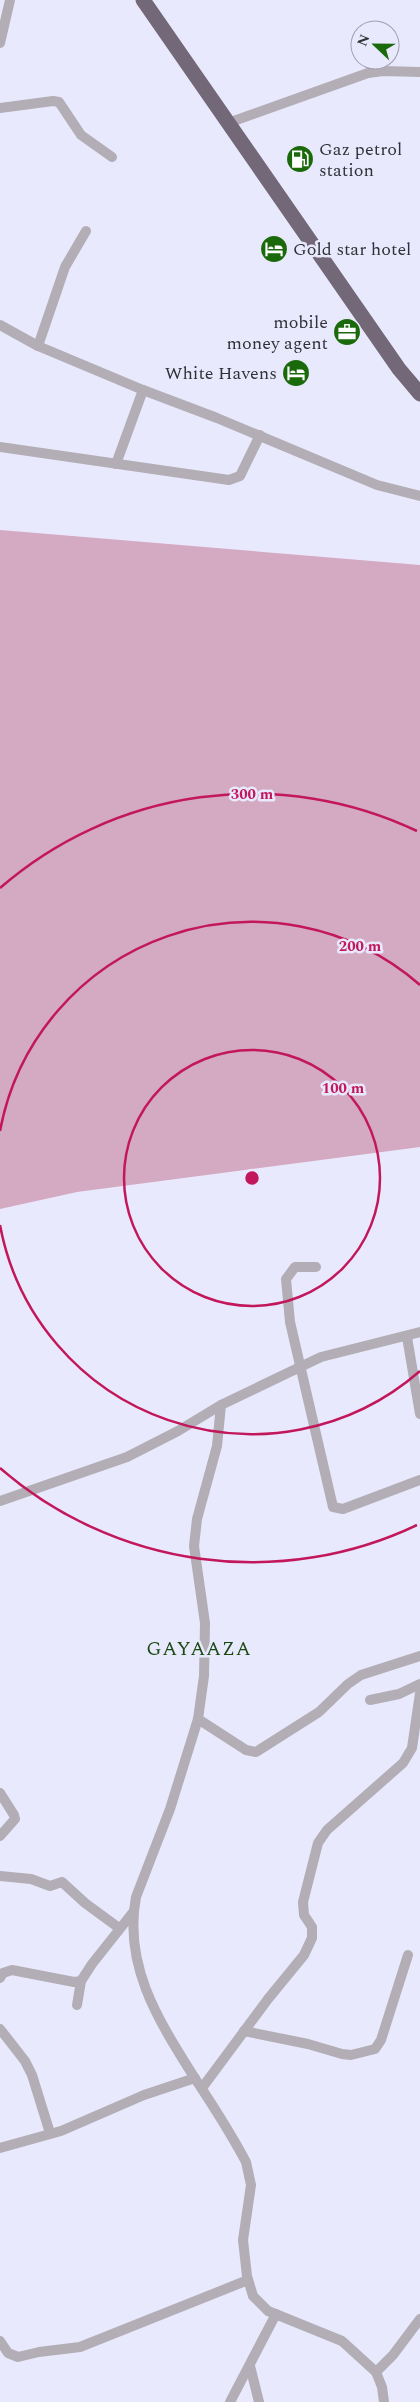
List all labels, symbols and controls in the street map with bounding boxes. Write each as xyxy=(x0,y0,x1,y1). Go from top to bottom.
north arrow xyxy=(350,20,400,70)
text: N xyxy=(352,31,375,50)
place label: Gaz petrol station xyxy=(319,136,402,184)
fuel station icon: Gaz petrol station xyxy=(285,144,315,174)
hotel icon: Gold star hotel xyxy=(259,234,289,264)
place label: Gold star hotel xyxy=(293,236,411,263)
place label: mobile money agent xyxy=(227,309,328,357)
office icon: mobile money agent xyxy=(332,317,362,347)
hotel icon: White Havens xyxy=(281,358,311,388)
place label: White Havens xyxy=(165,360,277,387)
text: 300 m xyxy=(231,783,274,806)
text: 200 m xyxy=(339,935,382,958)
text: 100 m xyxy=(322,1077,365,1100)
centre of rings xyxy=(243,1169,261,1187)
district label: GAYAAZA xyxy=(146,1634,252,1664)

